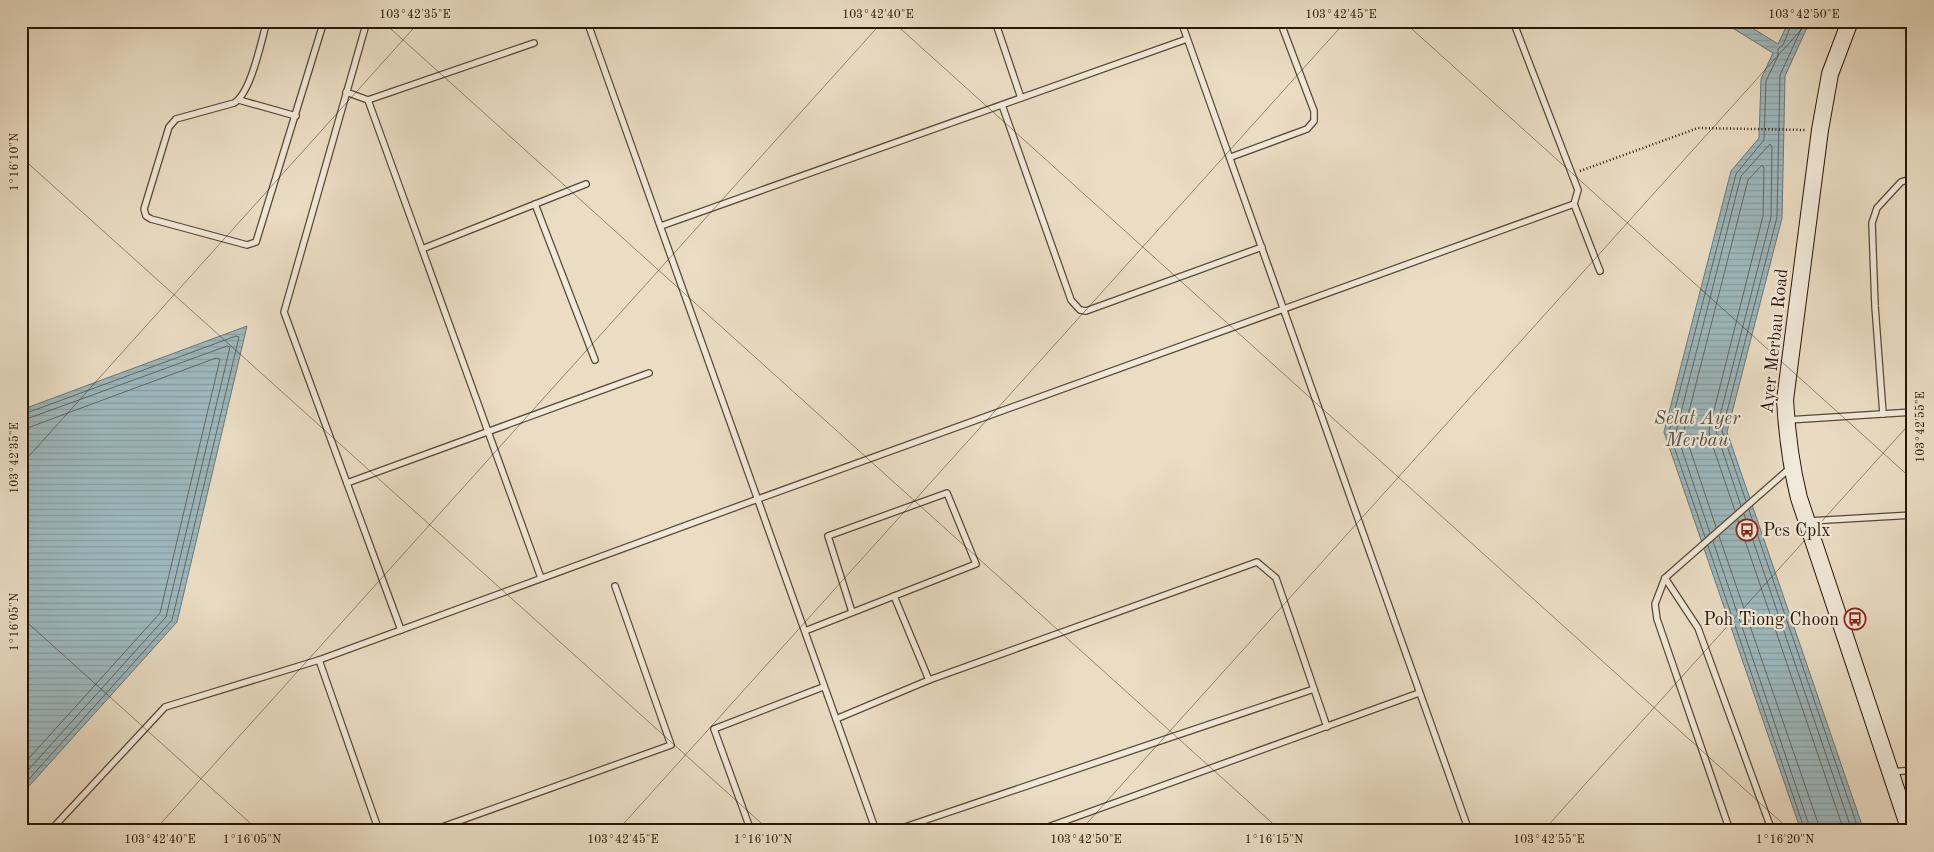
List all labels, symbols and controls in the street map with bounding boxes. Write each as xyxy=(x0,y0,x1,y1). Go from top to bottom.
text: 103°42'35"E xyxy=(379,8,451,21)
text: 103°42'45"E xyxy=(1305,8,1377,21)
text: 103°42'50"E xyxy=(1768,8,1840,21)
text: 103°42'40"E xyxy=(842,9,914,21)
text: 1°16'10"N xyxy=(9,133,21,191)
street label: Ayer Merbau Road xyxy=(1758,268,1792,415)
text: 103°42'55"E xyxy=(1914,391,1927,463)
water label: Selat Ayer Merbau xyxy=(1654,410,1741,451)
text: 103°42'35"E xyxy=(8,422,21,494)
bus stop icon: Pcs Cplx xyxy=(1735,518,1759,542)
place label: Pcs Cplx xyxy=(1763,522,1831,540)
text: 1°16'05"N xyxy=(8,593,21,651)
bus stop icon: Poh Tiong Choon xyxy=(1843,607,1867,631)
place label: Poh Tiong Choon xyxy=(1703,611,1839,629)
text: 1°16'05"N xyxy=(223,833,281,846)
text: 103°42'45"E xyxy=(587,833,659,846)
text: 103°42'50"E xyxy=(1050,833,1122,846)
text: 1°16'15"N xyxy=(1245,833,1303,846)
text: 103°42'55"E xyxy=(1513,833,1585,846)
text: 103°42'40"E xyxy=(124,834,196,846)
text: 1°16'10"N xyxy=(734,834,792,846)
text: 1°16'20"N xyxy=(1756,834,1814,846)

